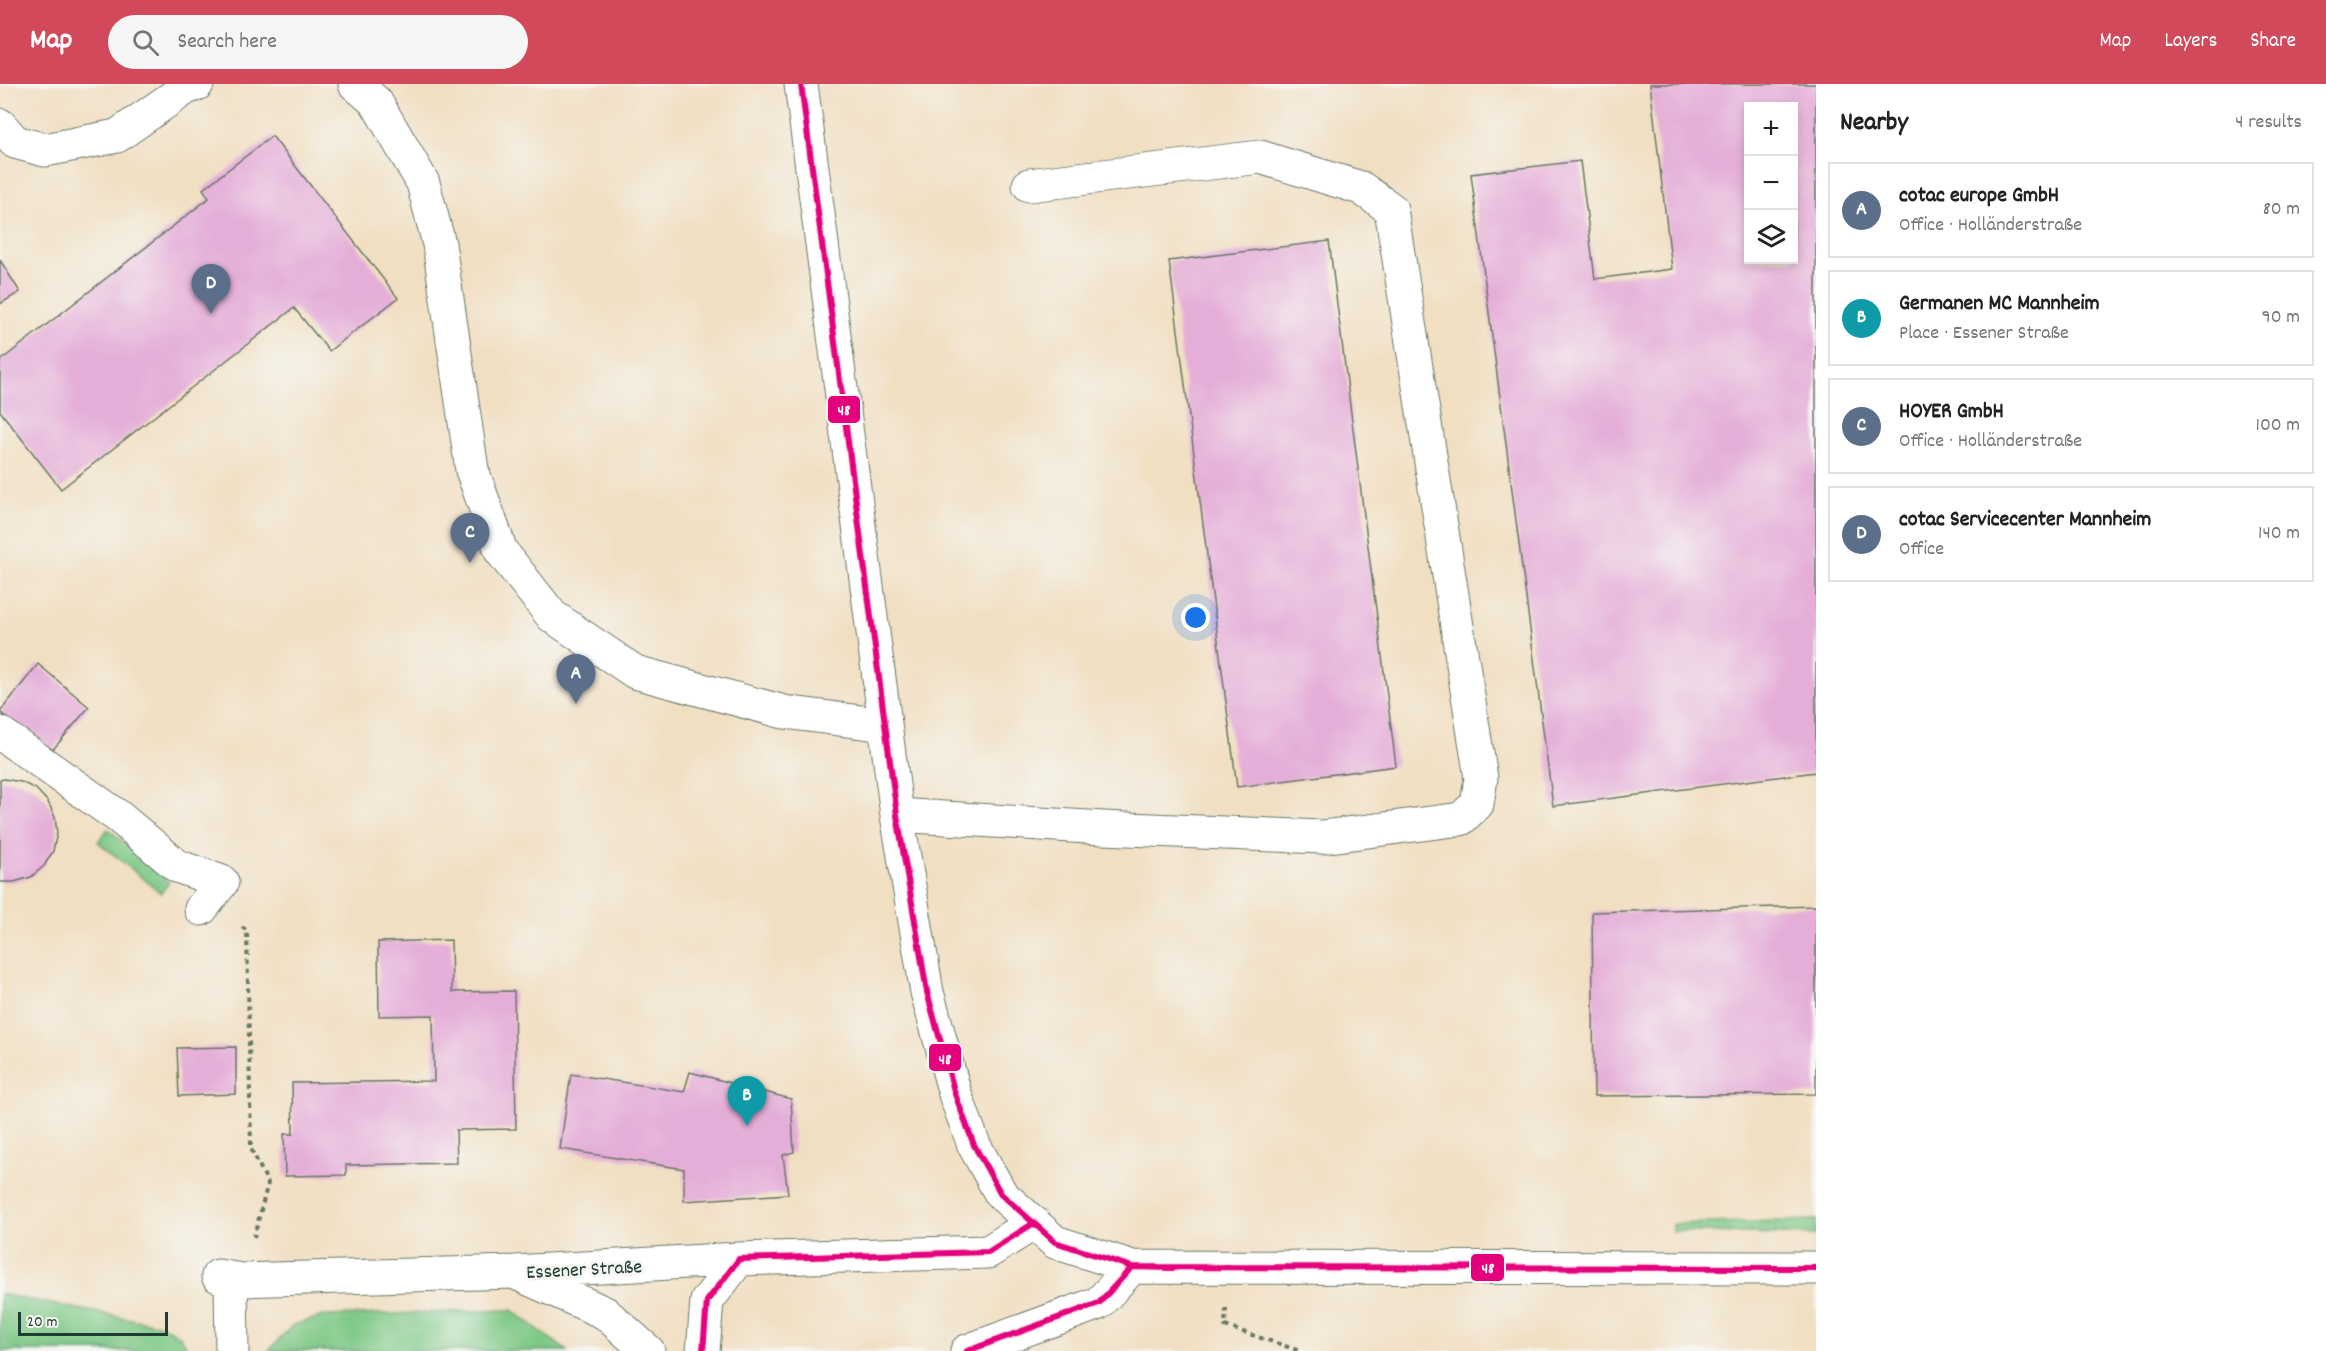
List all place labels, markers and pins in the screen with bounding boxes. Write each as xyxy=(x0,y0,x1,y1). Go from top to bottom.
pin: D xyxy=(192,264,230,314)
pin: C xyxy=(450,514,490,563)
pin: A xyxy=(556,654,596,704)
pin: B xyxy=(728,1076,766,1126)

